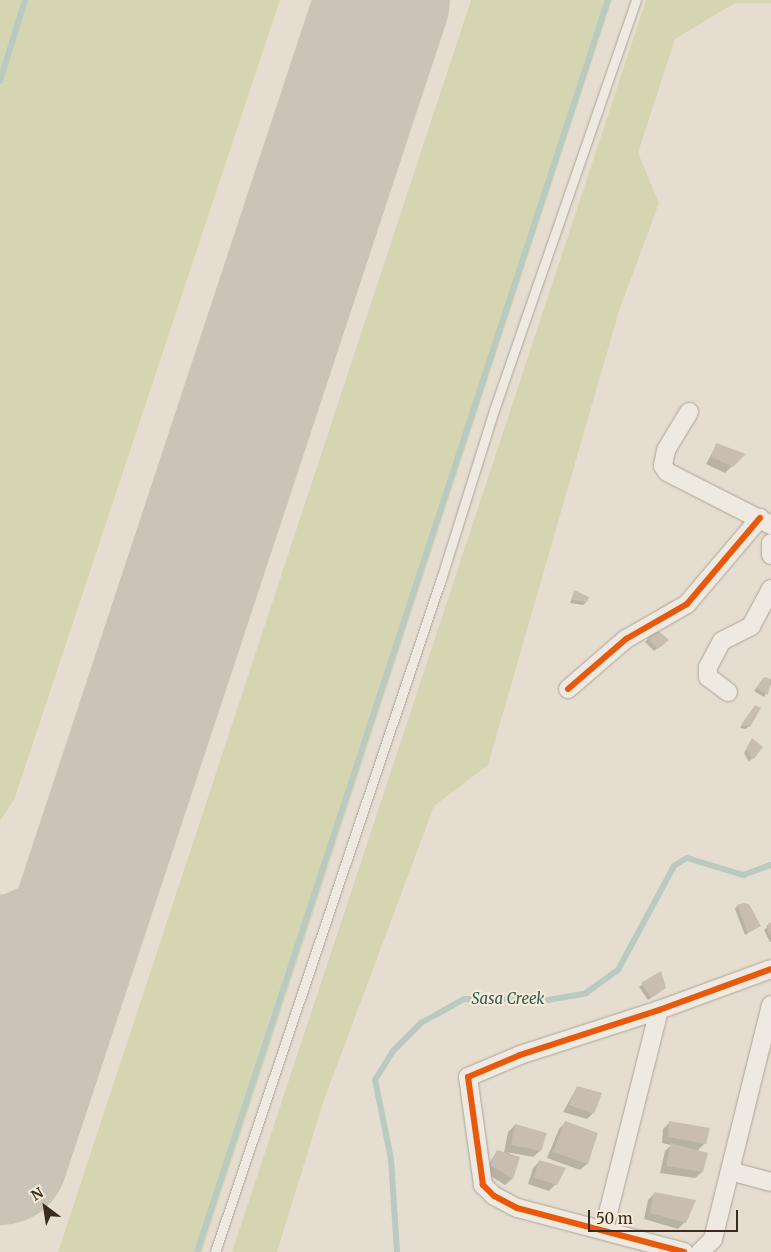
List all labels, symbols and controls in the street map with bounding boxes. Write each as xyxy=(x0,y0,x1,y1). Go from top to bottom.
water label: Sasa Creek xyxy=(472,990,544,1008)
north arrow xyxy=(20,1182,70,1232)
text: N xyxy=(28,1184,47,1205)
scale bar xyxy=(591,1200,741,1232)
text: 50 m xyxy=(596,1209,633,1228)

